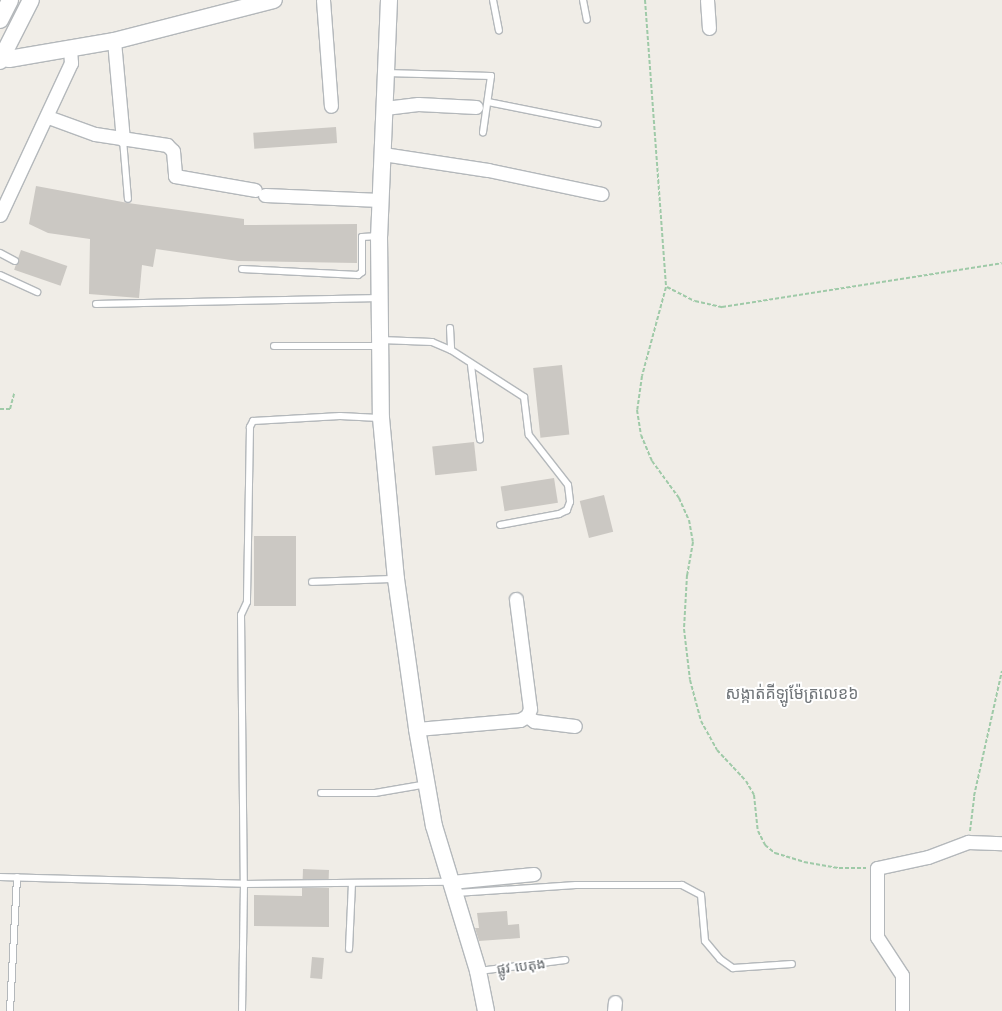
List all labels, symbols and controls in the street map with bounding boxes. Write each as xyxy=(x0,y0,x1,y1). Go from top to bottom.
district label: សង្កាត់គីឡូម៉ែត្រលេខ៦ xyxy=(726,684,858,704)
street label: ផ្លូវ បេតុង xyxy=(496,955,546,977)

